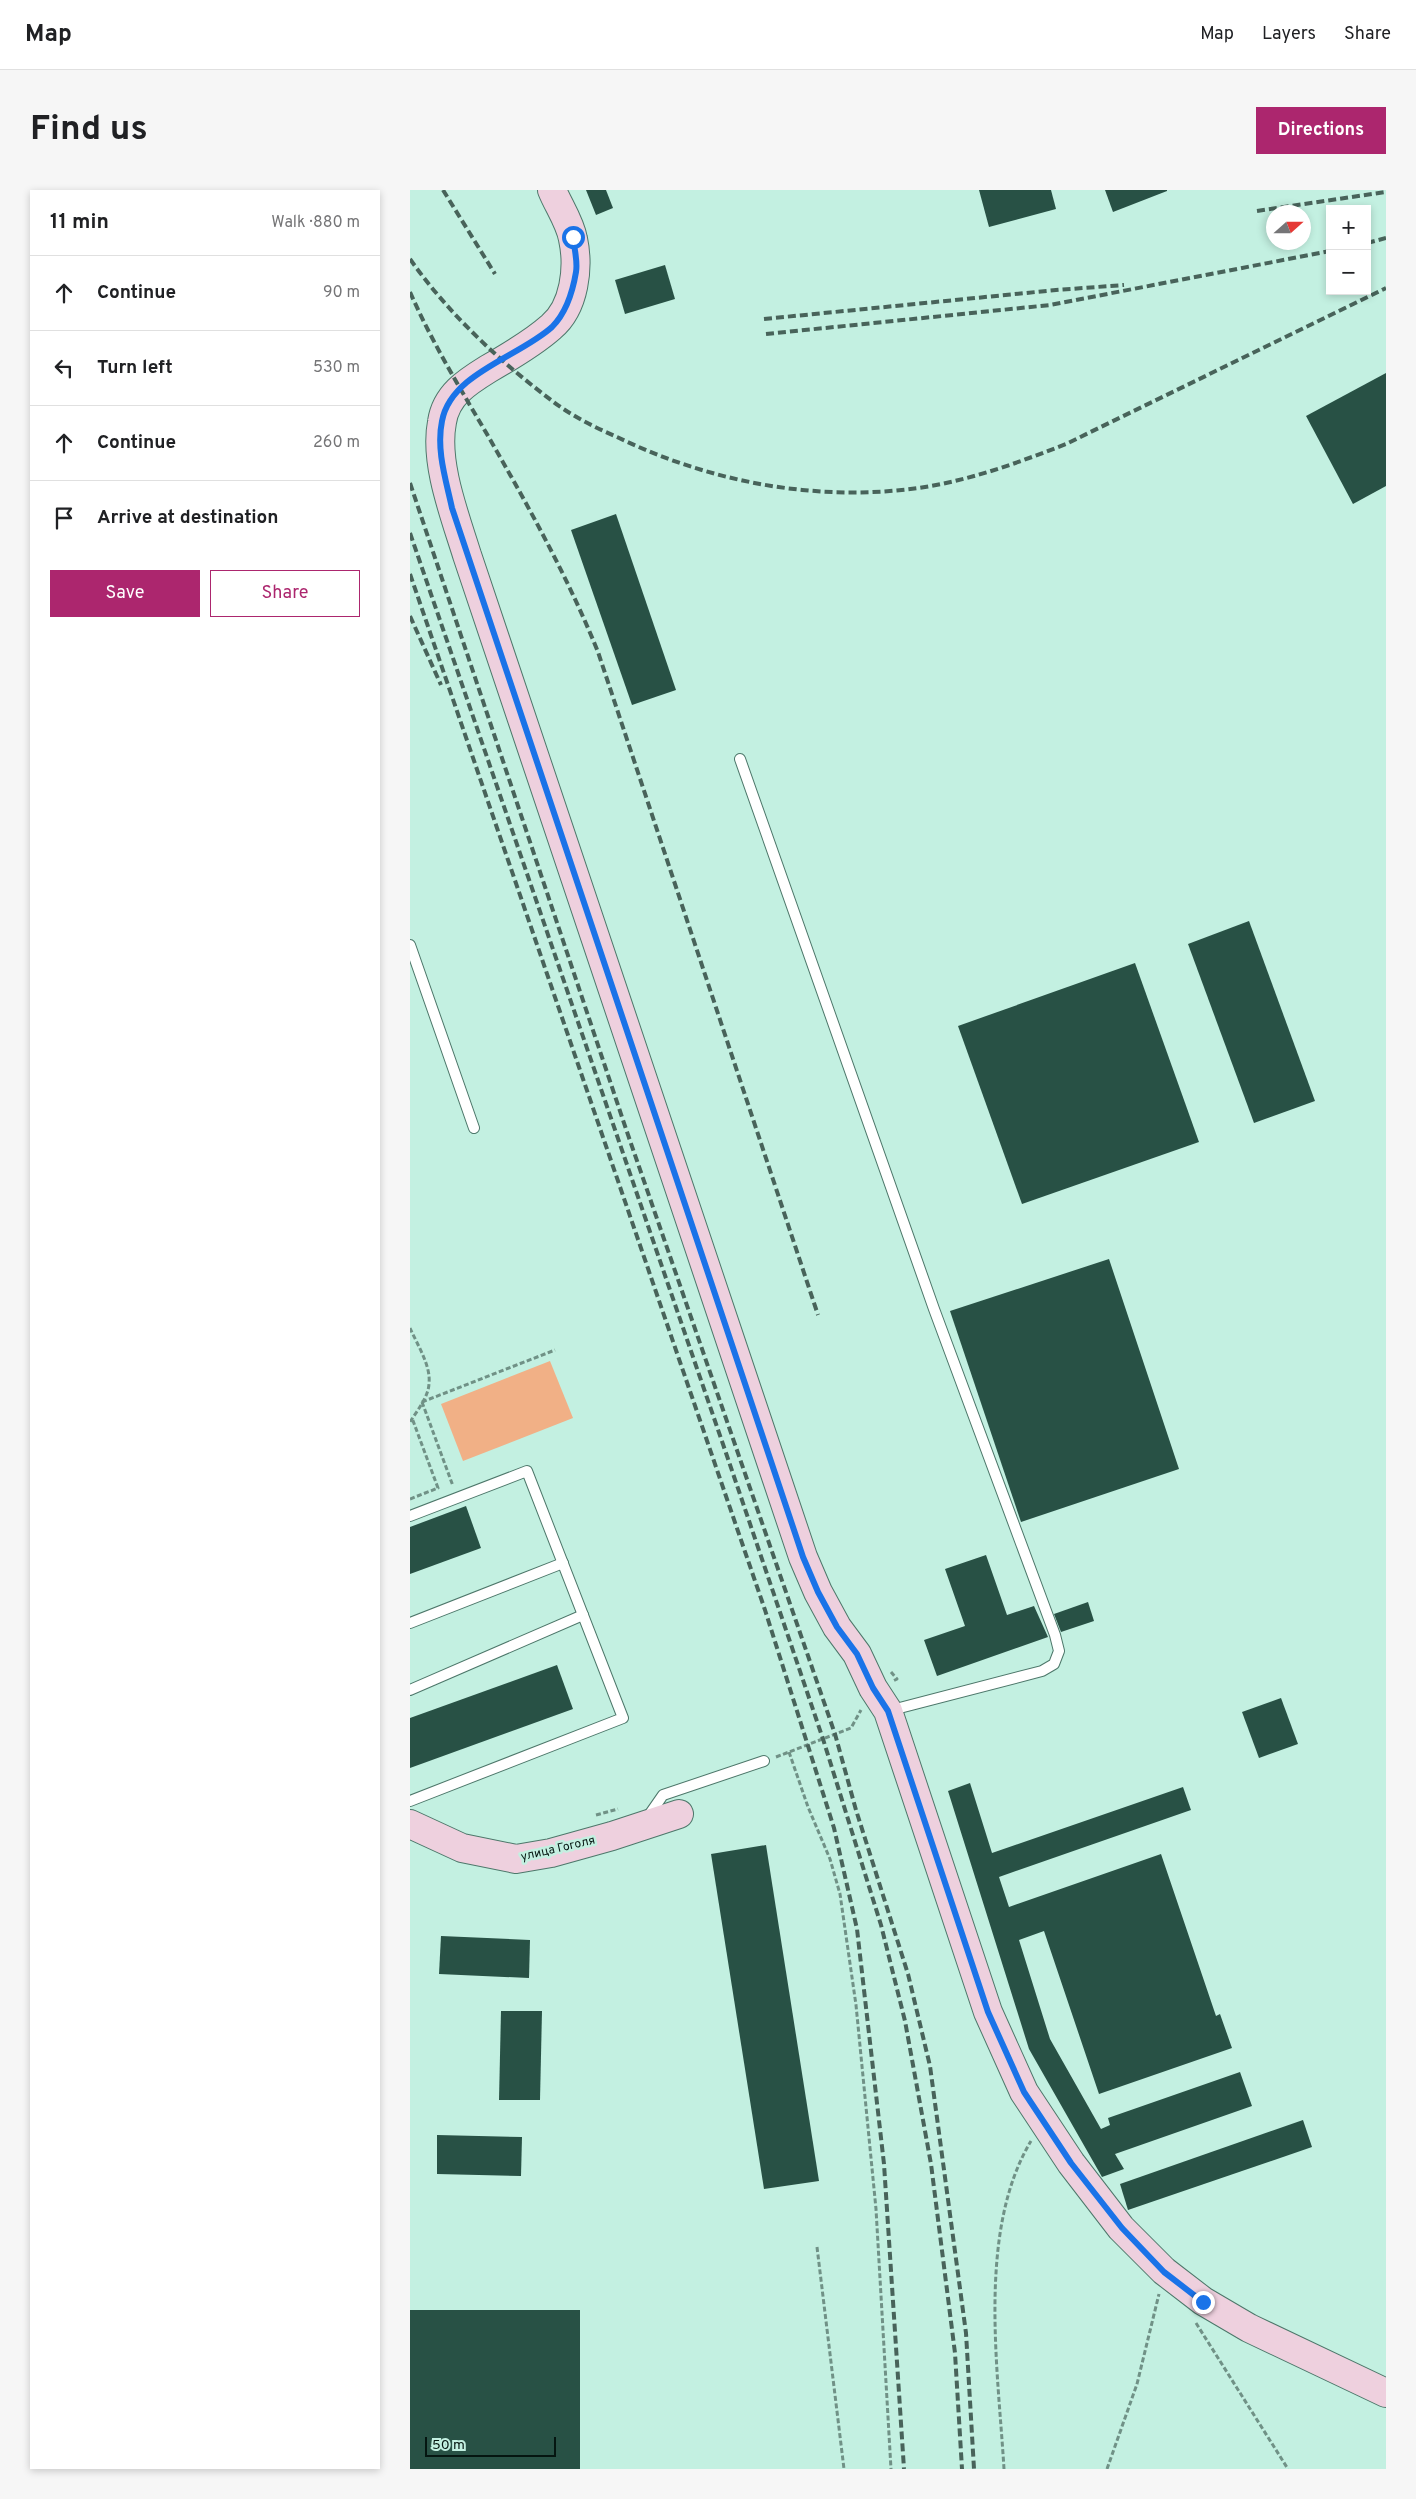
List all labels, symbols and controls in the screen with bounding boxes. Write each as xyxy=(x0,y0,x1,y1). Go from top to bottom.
text: Map xyxy=(25,20,72,50)
text: Map xyxy=(1200,23,1234,46)
text: Layers xyxy=(1262,23,1316,46)
text: Share xyxy=(1344,23,1391,46)
button: Directions xyxy=(1256,107,1386,154)
text: Find us xyxy=(30,108,148,152)
north arrow xyxy=(1266,205,1311,250)
map controls xyxy=(1326,205,1371,295)
button: + xyxy=(1326,205,1371,250)
text: 11 min xyxy=(50,209,109,236)
text: Walk · 880 m xyxy=(271,213,360,233)
route start xyxy=(562,226,585,249)
button: − xyxy=(1326,250,1371,295)
icon: ahead xyxy=(50,279,78,307)
text: Continue xyxy=(97,281,176,305)
text: 90 m xyxy=(323,283,360,303)
icon: left xyxy=(50,354,78,382)
text: Turn left xyxy=(97,356,173,380)
text: 530 m xyxy=(313,358,360,378)
icon: ahead xyxy=(50,429,78,457)
text: Continue xyxy=(97,431,176,455)
text: 260 m xyxy=(313,433,360,453)
icon: arrive xyxy=(50,504,78,532)
text: Arrive at destination xyxy=(97,506,278,530)
button: Save xyxy=(50,570,200,617)
button: Share xyxy=(210,570,360,617)
street label: улица Гоголя xyxy=(519,1833,597,1865)
route end xyxy=(1192,2291,1215,2314)
scale bar xyxy=(425,2434,556,2457)
text: 50 m xyxy=(432,2437,465,2454)

